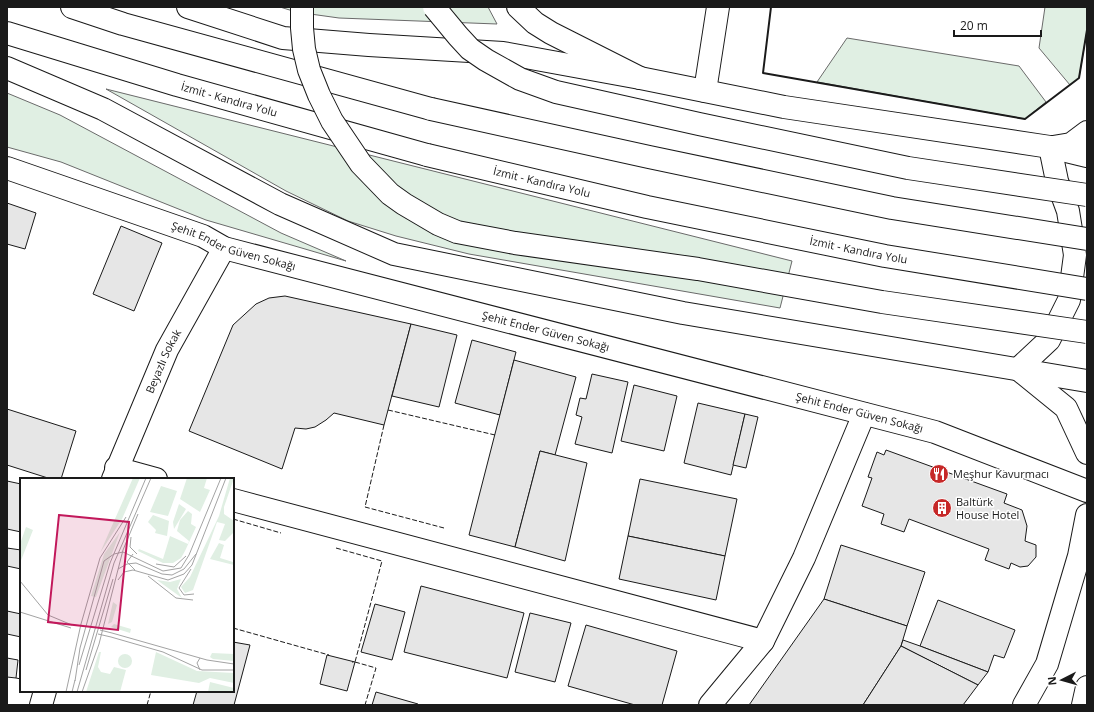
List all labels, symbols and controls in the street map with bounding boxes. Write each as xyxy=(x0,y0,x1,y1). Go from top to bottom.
scale bar xyxy=(954,12,1041,38)
text: 20 m xyxy=(960,17,988,34)
street label: İzmit - Kandıra Yolu xyxy=(180,79,279,120)
street label: İzmit - Kandıra Yolu xyxy=(492,163,592,200)
street label: Şehit Ender Güven Sokağı xyxy=(170,218,298,273)
street label: İzmit - Kandıra Yolu xyxy=(808,233,909,267)
street label: Şehit Ender Güven Sokağı xyxy=(481,307,611,354)
street label: Beyazlı Sokak xyxy=(142,326,184,395)
street label: Şehit Ender Güven Sokağı xyxy=(794,388,925,436)
restaurant icon: Meşhur Kavurmacı xyxy=(928,463,950,485)
place label: Meşhur Kavurmacı xyxy=(953,466,1049,481)
inset map xyxy=(20,478,234,692)
place label: Baltürk House Hotel xyxy=(956,494,1019,522)
building icon: Baltürk House Hotel xyxy=(931,497,953,519)
north arrow xyxy=(1042,660,1082,700)
text: N xyxy=(1044,676,1059,686)

